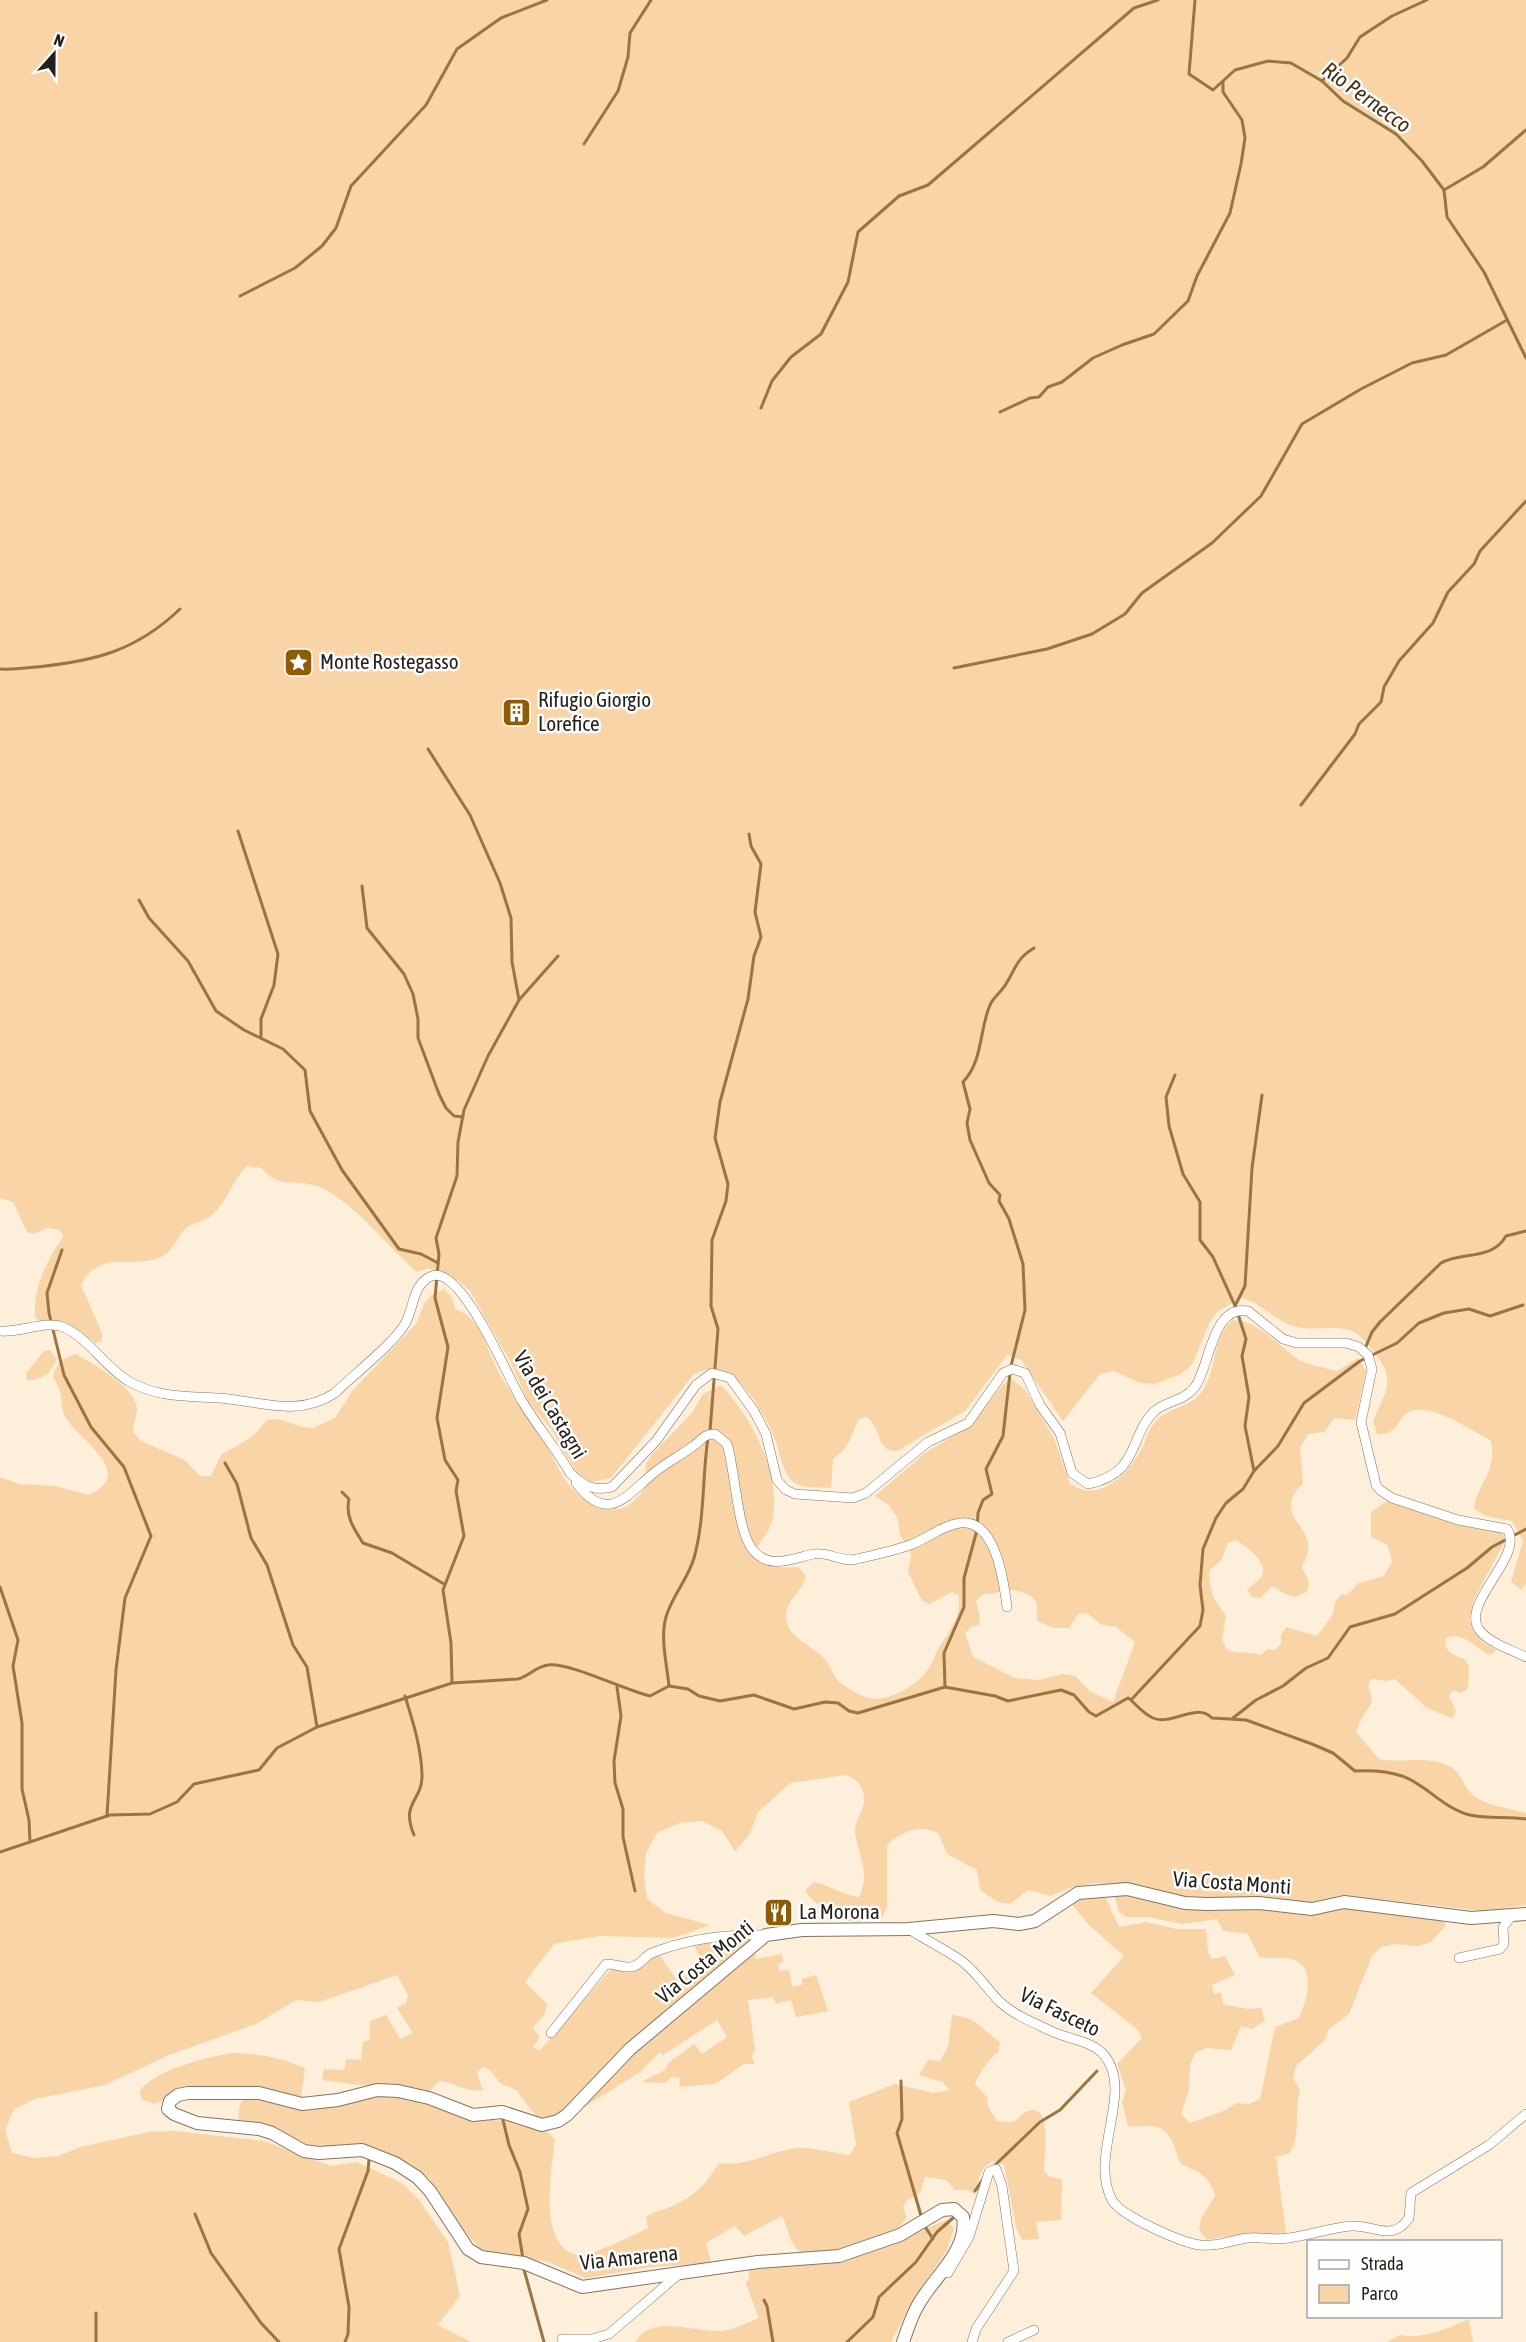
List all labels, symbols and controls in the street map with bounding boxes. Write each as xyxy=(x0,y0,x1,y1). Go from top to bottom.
north arrow xyxy=(24,24,84,84)
text: N xyxy=(52,30,67,50)
water label: Rio Pernecco xyxy=(1318,56,1416,138)
place icon: Monte Rostegasso xyxy=(283,646,315,678)
place label: Monte Rostegasso xyxy=(320,649,459,673)
place label: Rifugio Giorgio Lorefice xyxy=(538,687,651,735)
building icon: Rifugio Giorgio Lorefice xyxy=(501,696,533,728)
street label: Via dei Castagni xyxy=(509,1346,592,1463)
street label: Via Costa Monti xyxy=(1172,1866,1292,1898)
restaurant icon: La Morona xyxy=(762,1896,794,1928)
place label: La Morona xyxy=(799,1899,880,1923)
street label: Via Costa Monti xyxy=(651,1915,758,2008)
street label: Via Fasceto xyxy=(1017,1981,1104,2041)
street label: Via Amarena xyxy=(579,2240,679,2274)
legend xyxy=(1307,2240,1502,2318)
text: Strada xyxy=(1361,2253,1404,2274)
text: Parco xyxy=(1361,2283,1398,2304)

